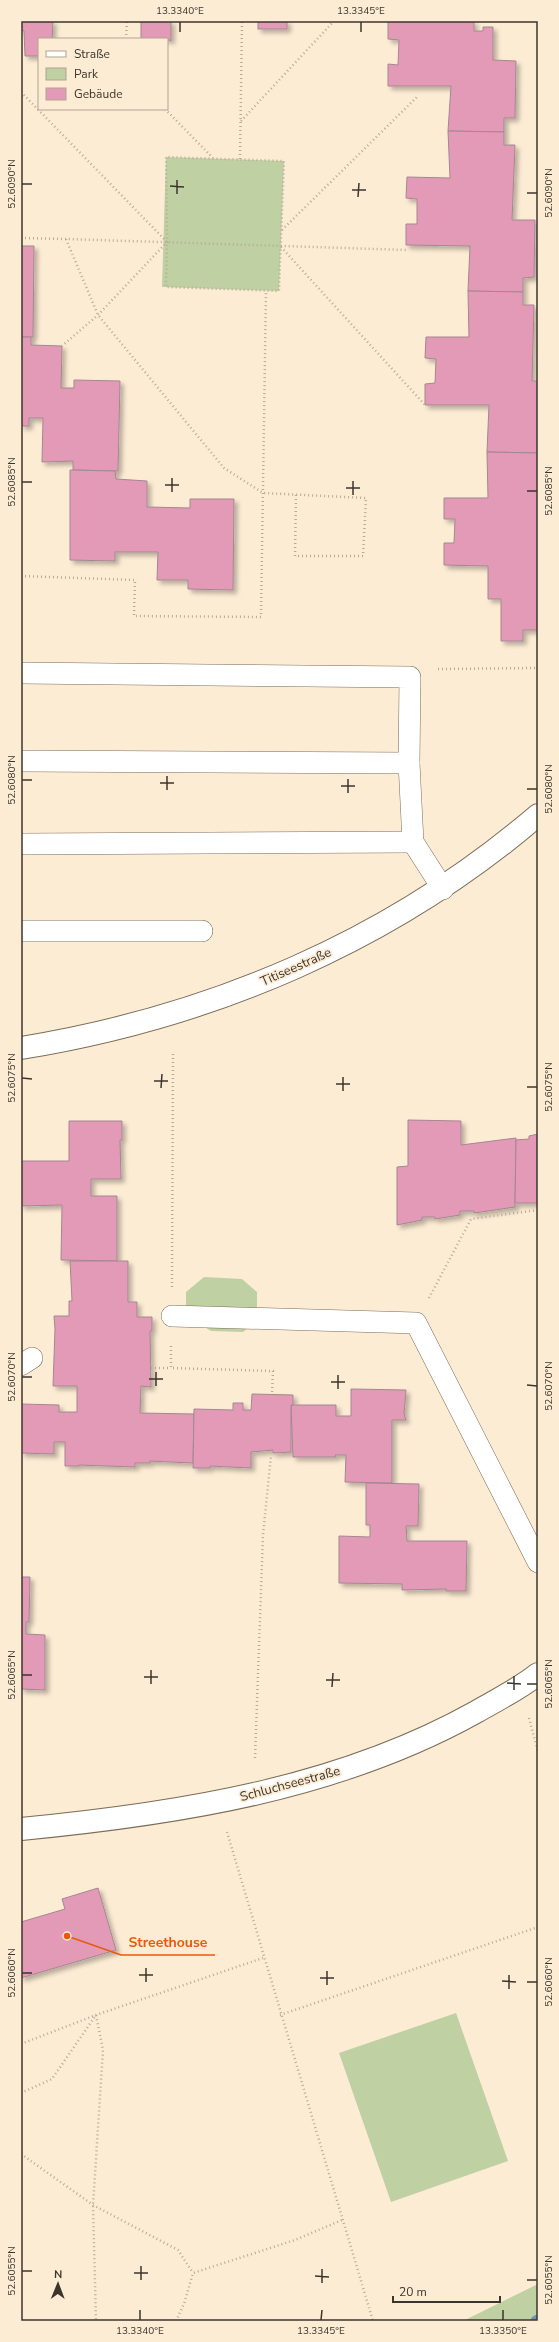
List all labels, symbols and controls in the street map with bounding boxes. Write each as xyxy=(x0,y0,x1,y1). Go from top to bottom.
text: 13.3340°E xyxy=(156,4,204,18)
text: 13.3345°E xyxy=(337,4,385,18)
legend xyxy=(38,38,168,110)
text: Straße xyxy=(74,46,110,62)
text: Park xyxy=(74,66,99,82)
text: Gebäude xyxy=(74,86,123,102)
text: 52.6090°N xyxy=(5,159,19,209)
text: 52.6090°N xyxy=(542,168,556,218)
text: 52.6085°N xyxy=(5,457,19,507)
text: 52.6085°N xyxy=(542,466,556,516)
text: 52.6080°N xyxy=(5,755,19,805)
text: 52.6080°N xyxy=(542,764,556,814)
street label: Titiseestraße xyxy=(258,943,334,991)
text: 52.6075°N xyxy=(5,1053,19,1103)
text: 52.6075°N xyxy=(542,1062,556,1112)
text: 52.6070°N xyxy=(5,1352,19,1402)
text: 52.6070°N xyxy=(542,1361,556,1411)
text: 52.6065°N xyxy=(5,1650,19,1700)
text: 52.6065°N xyxy=(542,1659,556,1709)
street label: Schluchseestraße xyxy=(238,1762,342,1806)
callout: Streethouse xyxy=(121,1929,215,1955)
text: Streethouse xyxy=(129,1933,208,1952)
text: 52.6060°N xyxy=(5,1948,19,1998)
text: 52.6060°N xyxy=(542,1957,556,2007)
text: 52.6055°N xyxy=(5,2246,19,2296)
text: 52.6055°N xyxy=(542,2255,556,2305)
north arrow xyxy=(38,2264,78,2304)
text: N xyxy=(54,2267,62,2282)
scale bar xyxy=(393,2278,500,2304)
text: 20 m xyxy=(399,2284,427,2300)
text: 13.3340°E xyxy=(116,2324,164,2338)
text: 13.3345°E xyxy=(297,2324,345,2338)
text: 13.3350°E xyxy=(479,2324,527,2338)

